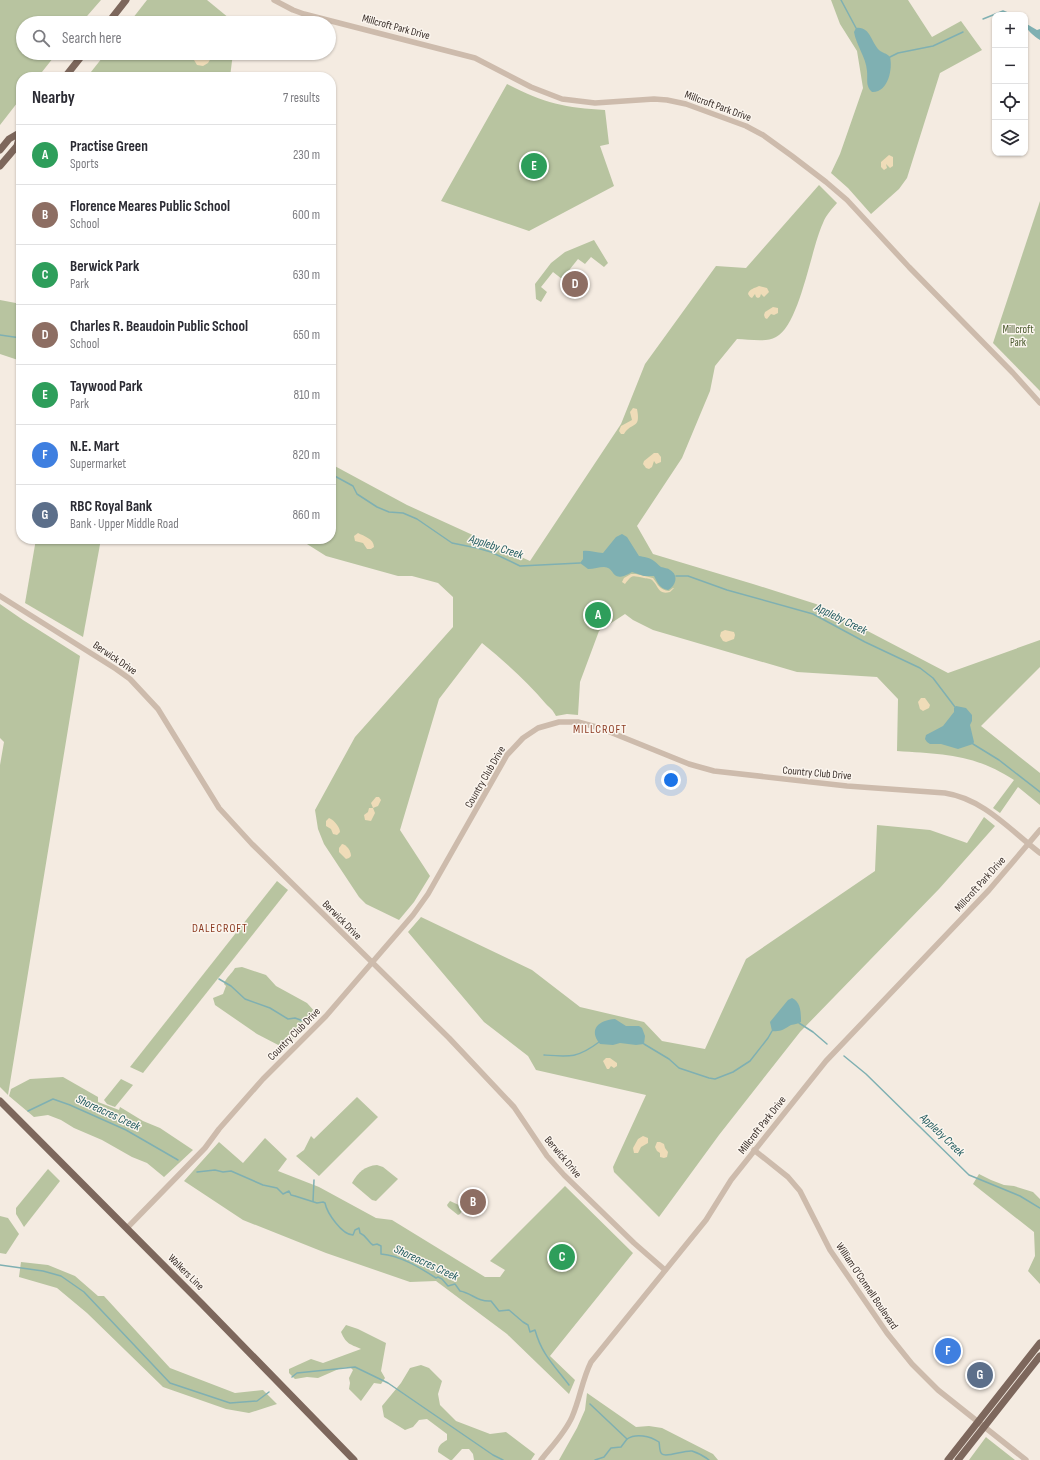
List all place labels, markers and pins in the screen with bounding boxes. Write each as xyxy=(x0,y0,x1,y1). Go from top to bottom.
pin: E xyxy=(521,151,547,181)
pin: D xyxy=(562,269,588,299)
pin: A xyxy=(585,600,611,630)
pin: B xyxy=(460,1187,486,1217)
pin: C xyxy=(549,1242,575,1272)
pin: F xyxy=(935,1336,961,1366)
pin: G xyxy=(967,1360,993,1390)

